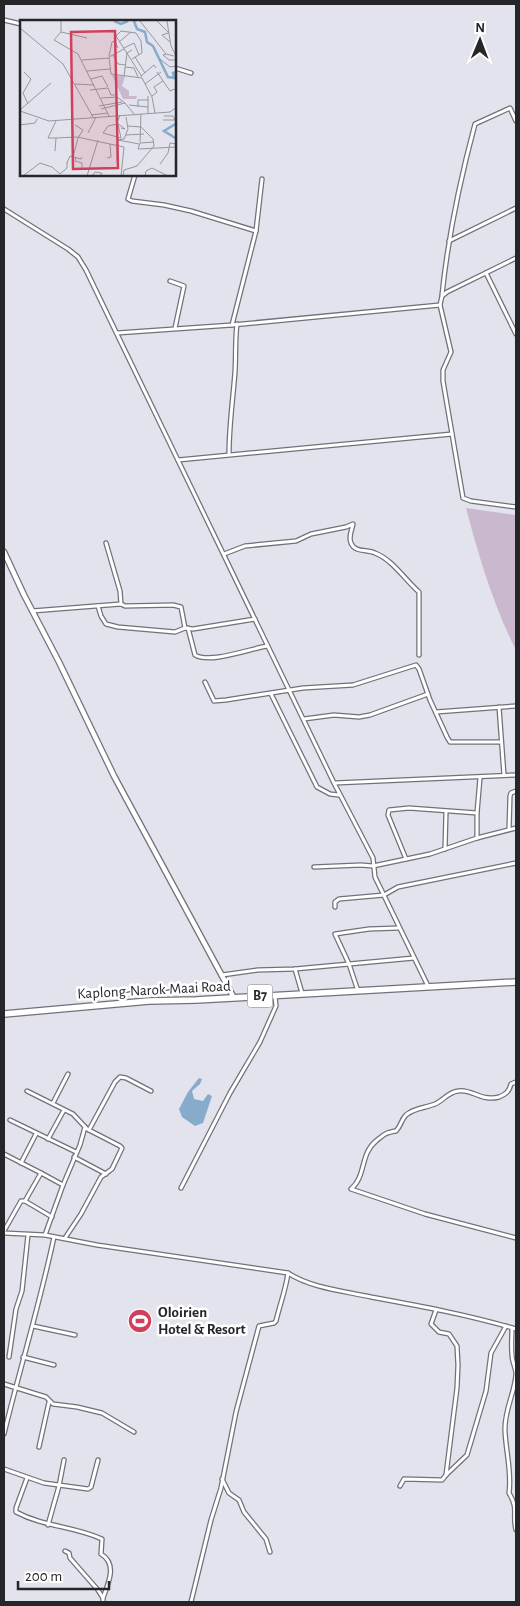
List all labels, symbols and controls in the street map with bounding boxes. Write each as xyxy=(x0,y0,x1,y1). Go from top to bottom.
north arrow xyxy=(455,15,505,65)
inset map xyxy=(20,20,176,176)
text: N xyxy=(475,21,485,35)
street label: Kaplong-Narok-Maai Road xyxy=(77,978,231,1002)
road number: B7 xyxy=(248,984,272,1008)
place label: Oloirien Hotel & Resort xyxy=(158,1305,246,1337)
sports icon: Oloirien Hotel & Resort xyxy=(127,1308,153,1334)
scale bar xyxy=(18,1558,109,1590)
text: 200 m xyxy=(25,1569,62,1584)

